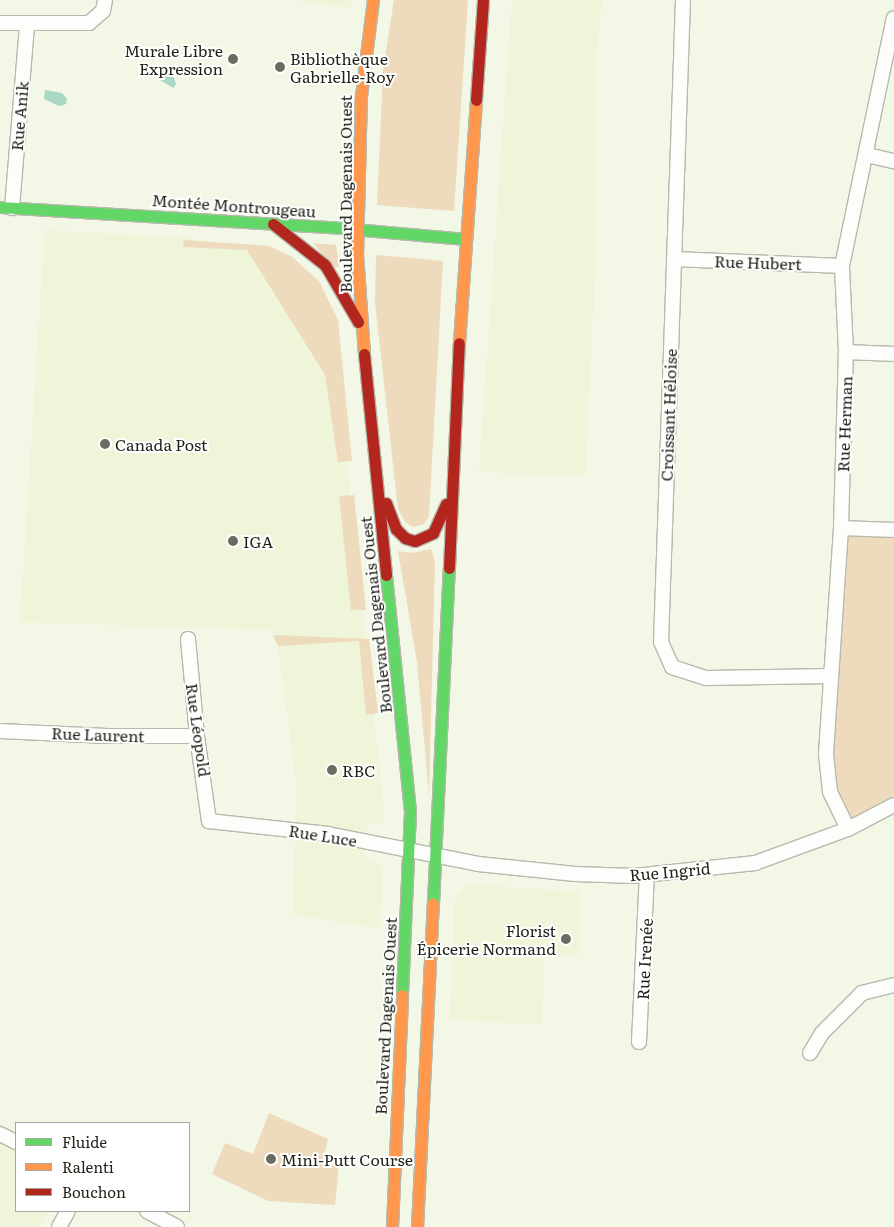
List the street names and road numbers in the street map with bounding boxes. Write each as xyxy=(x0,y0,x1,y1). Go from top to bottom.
street label: Rue Anik xyxy=(6,80,32,152)
street label: Boulevard Dagenais Ouest xyxy=(335,95,355,293)
street label: Montée Montrougeau xyxy=(151,190,317,220)
street label: Rue Hubert xyxy=(714,251,802,273)
street label: Croissant Héloise xyxy=(656,348,680,482)
street label: Rue Herman xyxy=(833,376,855,472)
street label: Boulevard Dagenais Ouest xyxy=(355,516,395,714)
street label: Rue Léopold xyxy=(183,682,215,778)
street label: Rue Laurent xyxy=(51,723,145,745)
street label: Rue Luce xyxy=(288,820,358,850)
street label: Rue Ingrid xyxy=(629,858,711,884)
street label: Boulevard Dagenais Ouest xyxy=(370,917,400,1115)
street label: Rue Irenée xyxy=(632,918,656,1000)

